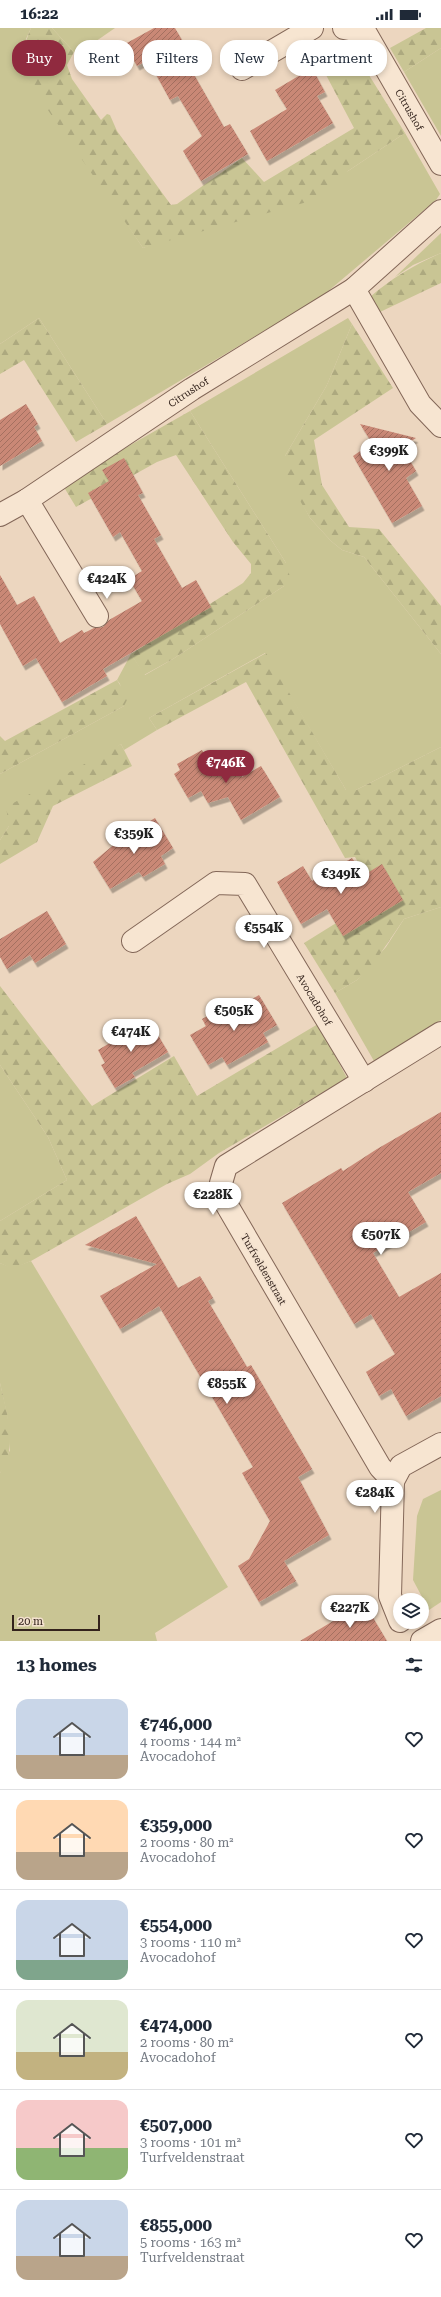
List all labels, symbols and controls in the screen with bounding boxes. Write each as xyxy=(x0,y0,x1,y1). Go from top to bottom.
text: 16:22 xyxy=(20,5,58,23)
chip: Buy xyxy=(12,40,66,76)
chip: Rent xyxy=(74,40,134,76)
chip: Filters xyxy=(142,40,212,76)
chip: New xyxy=(220,40,278,76)
chip: Apartment xyxy=(286,40,387,76)
street label: Citrushof xyxy=(393,87,426,133)
street label: Citrushof xyxy=(166,375,212,409)
pin: €399K xyxy=(361,438,417,472)
text: €399K xyxy=(369,443,409,458)
pin: €424K xyxy=(79,566,135,600)
text: €424K xyxy=(87,571,127,586)
pin: €746K xyxy=(198,750,254,784)
text: €746K xyxy=(206,755,246,770)
pin: €359K xyxy=(106,821,162,855)
text: €359K xyxy=(114,826,154,841)
pin: €349K xyxy=(313,861,369,895)
text: €349K xyxy=(321,866,361,881)
pin: €554K xyxy=(236,915,292,949)
text: €554K xyxy=(244,920,284,935)
street label: Avocadohof xyxy=(294,972,335,1028)
pin: €505K xyxy=(206,998,262,1032)
text: €505K xyxy=(214,1003,254,1018)
pin: €474K xyxy=(103,1019,159,1053)
text: €474K xyxy=(111,1024,151,1039)
pin: €228K xyxy=(185,1182,241,1216)
text: €228K xyxy=(193,1187,233,1202)
pin: €507K xyxy=(353,1222,409,1256)
text: €507K xyxy=(361,1227,401,1242)
street label: Turfveldenstraat xyxy=(239,1232,289,1307)
pin: €855K xyxy=(199,1371,255,1405)
text: €855K xyxy=(207,1376,247,1391)
pin: €284K xyxy=(347,1480,403,1514)
text: €284K xyxy=(355,1485,395,1500)
map controls xyxy=(393,1593,429,1629)
button: layers xyxy=(393,1593,429,1629)
pin: €227K xyxy=(322,1595,378,1629)
text: €227K xyxy=(330,1600,370,1615)
scale bar xyxy=(12,1613,100,1632)
text: 20 m xyxy=(18,1615,43,1628)
icon: filters xyxy=(403,1654,425,1676)
text: 13 homes xyxy=(16,1655,97,1675)
text: €746,000 xyxy=(140,1714,212,1734)
icon: home xyxy=(48,1715,96,1763)
icon: heart xyxy=(403,1728,425,1750)
text: 4 rooms · 144 m² xyxy=(140,1734,241,1749)
text: Avocadohof xyxy=(140,1749,216,1764)
text: €359,000 xyxy=(140,1815,212,1835)
icon: home xyxy=(48,1816,96,1864)
icon: heart xyxy=(403,1829,425,1851)
text: 2 rooms · 80 m² xyxy=(140,1835,234,1850)
text: Avocadohof xyxy=(140,1850,216,1865)
text: €554,000 xyxy=(140,1915,212,1935)
icon: home xyxy=(48,1916,96,1964)
icon: heart xyxy=(403,1929,425,1951)
text: 3 rooms · 110 m² xyxy=(140,1935,241,1950)
text: Avocadohof xyxy=(140,1950,216,1965)
text: €474,000 xyxy=(140,2015,212,2035)
icon: home xyxy=(48,2016,96,2064)
icon: heart xyxy=(403,2029,425,2051)
text: 2 rooms · 80 m² xyxy=(140,2035,234,2050)
text: Avocadohof xyxy=(140,2050,216,2065)
text: €507,000 xyxy=(140,2115,212,2135)
icon: home xyxy=(48,2116,96,2164)
icon: heart xyxy=(403,2129,425,2151)
text: 3 rooms · 101 m² xyxy=(140,2135,241,2150)
text: Turfveldenstraat xyxy=(140,2150,245,2165)
text: €855,000 xyxy=(140,2215,212,2235)
icon: home xyxy=(48,2216,96,2264)
icon: heart xyxy=(403,2229,425,2251)
text: 5 rooms · 163 m² xyxy=(140,2235,241,2250)
text: Turfveldenstraat xyxy=(140,2250,245,2265)

